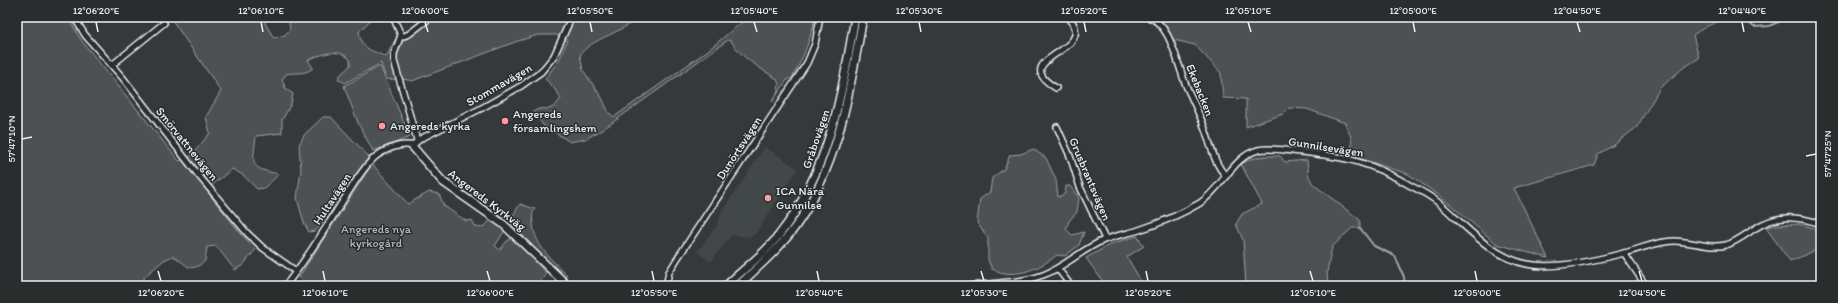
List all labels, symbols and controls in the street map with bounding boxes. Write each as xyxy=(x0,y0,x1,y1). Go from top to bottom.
text: 12°06'20"E xyxy=(73,4,120,17)
text: 12°06'10"E xyxy=(238,4,285,17)
text: 12°06'00"E xyxy=(401,4,449,17)
text: 12°05'50"E xyxy=(567,4,614,17)
text: 12°05'40"E xyxy=(730,4,778,17)
text: 12°05'30"E xyxy=(896,4,943,17)
text: 12°05'20"E xyxy=(1061,4,1108,17)
text: 12°05'10"E xyxy=(1225,4,1272,17)
text: 12°05'00"E xyxy=(1389,4,1437,17)
text: 12°04'50"E xyxy=(1553,4,1601,17)
text: 12°04'40"E xyxy=(1718,4,1767,17)
street label: Stommavägen xyxy=(464,60,534,109)
street label: Ekebacken xyxy=(1183,62,1217,118)
street label: Smörvattnevägen xyxy=(153,104,221,184)
place label: Angereds församlingshem xyxy=(513,107,597,135)
street label: Gråbovägen xyxy=(799,107,833,170)
street label: Dunörtsvägen xyxy=(713,114,765,182)
text: 57°47'10"N xyxy=(5,115,18,163)
marker: Angereds församlingshem xyxy=(500,116,510,126)
place label: Angereds kyrka xyxy=(390,119,471,133)
marker: Angereds kyrka xyxy=(377,121,387,131)
text: 57°47'25"N xyxy=(1821,130,1834,177)
street label: Gunnilsevägen xyxy=(1287,134,1365,160)
street label: Grusbrantsvägen xyxy=(1066,135,1114,223)
street label: Angereds Kyrkväg xyxy=(445,166,529,234)
street label: Hultavägen xyxy=(310,170,354,228)
place label: ICA Nära Gunnilse xyxy=(776,184,825,212)
marker: ICA Nära Gunnilse xyxy=(763,193,773,203)
park label: Angereds nya kyrkogård xyxy=(341,222,412,250)
text: 12°06'20"E xyxy=(138,286,185,299)
text: 12°06'10"E xyxy=(302,286,349,299)
text: 12°06'00"E xyxy=(466,286,514,299)
text: 12°05'50"E xyxy=(631,286,678,299)
text: 12°05'40"E xyxy=(795,286,843,299)
text: 12°05'30"E xyxy=(961,286,1008,299)
text: 12°05'20"E xyxy=(1125,286,1172,299)
text: 12°05'10"E xyxy=(1290,286,1337,299)
text: 12°05'00"E xyxy=(1453,286,1501,299)
text: 12°04'50"E xyxy=(1618,286,1666,299)

